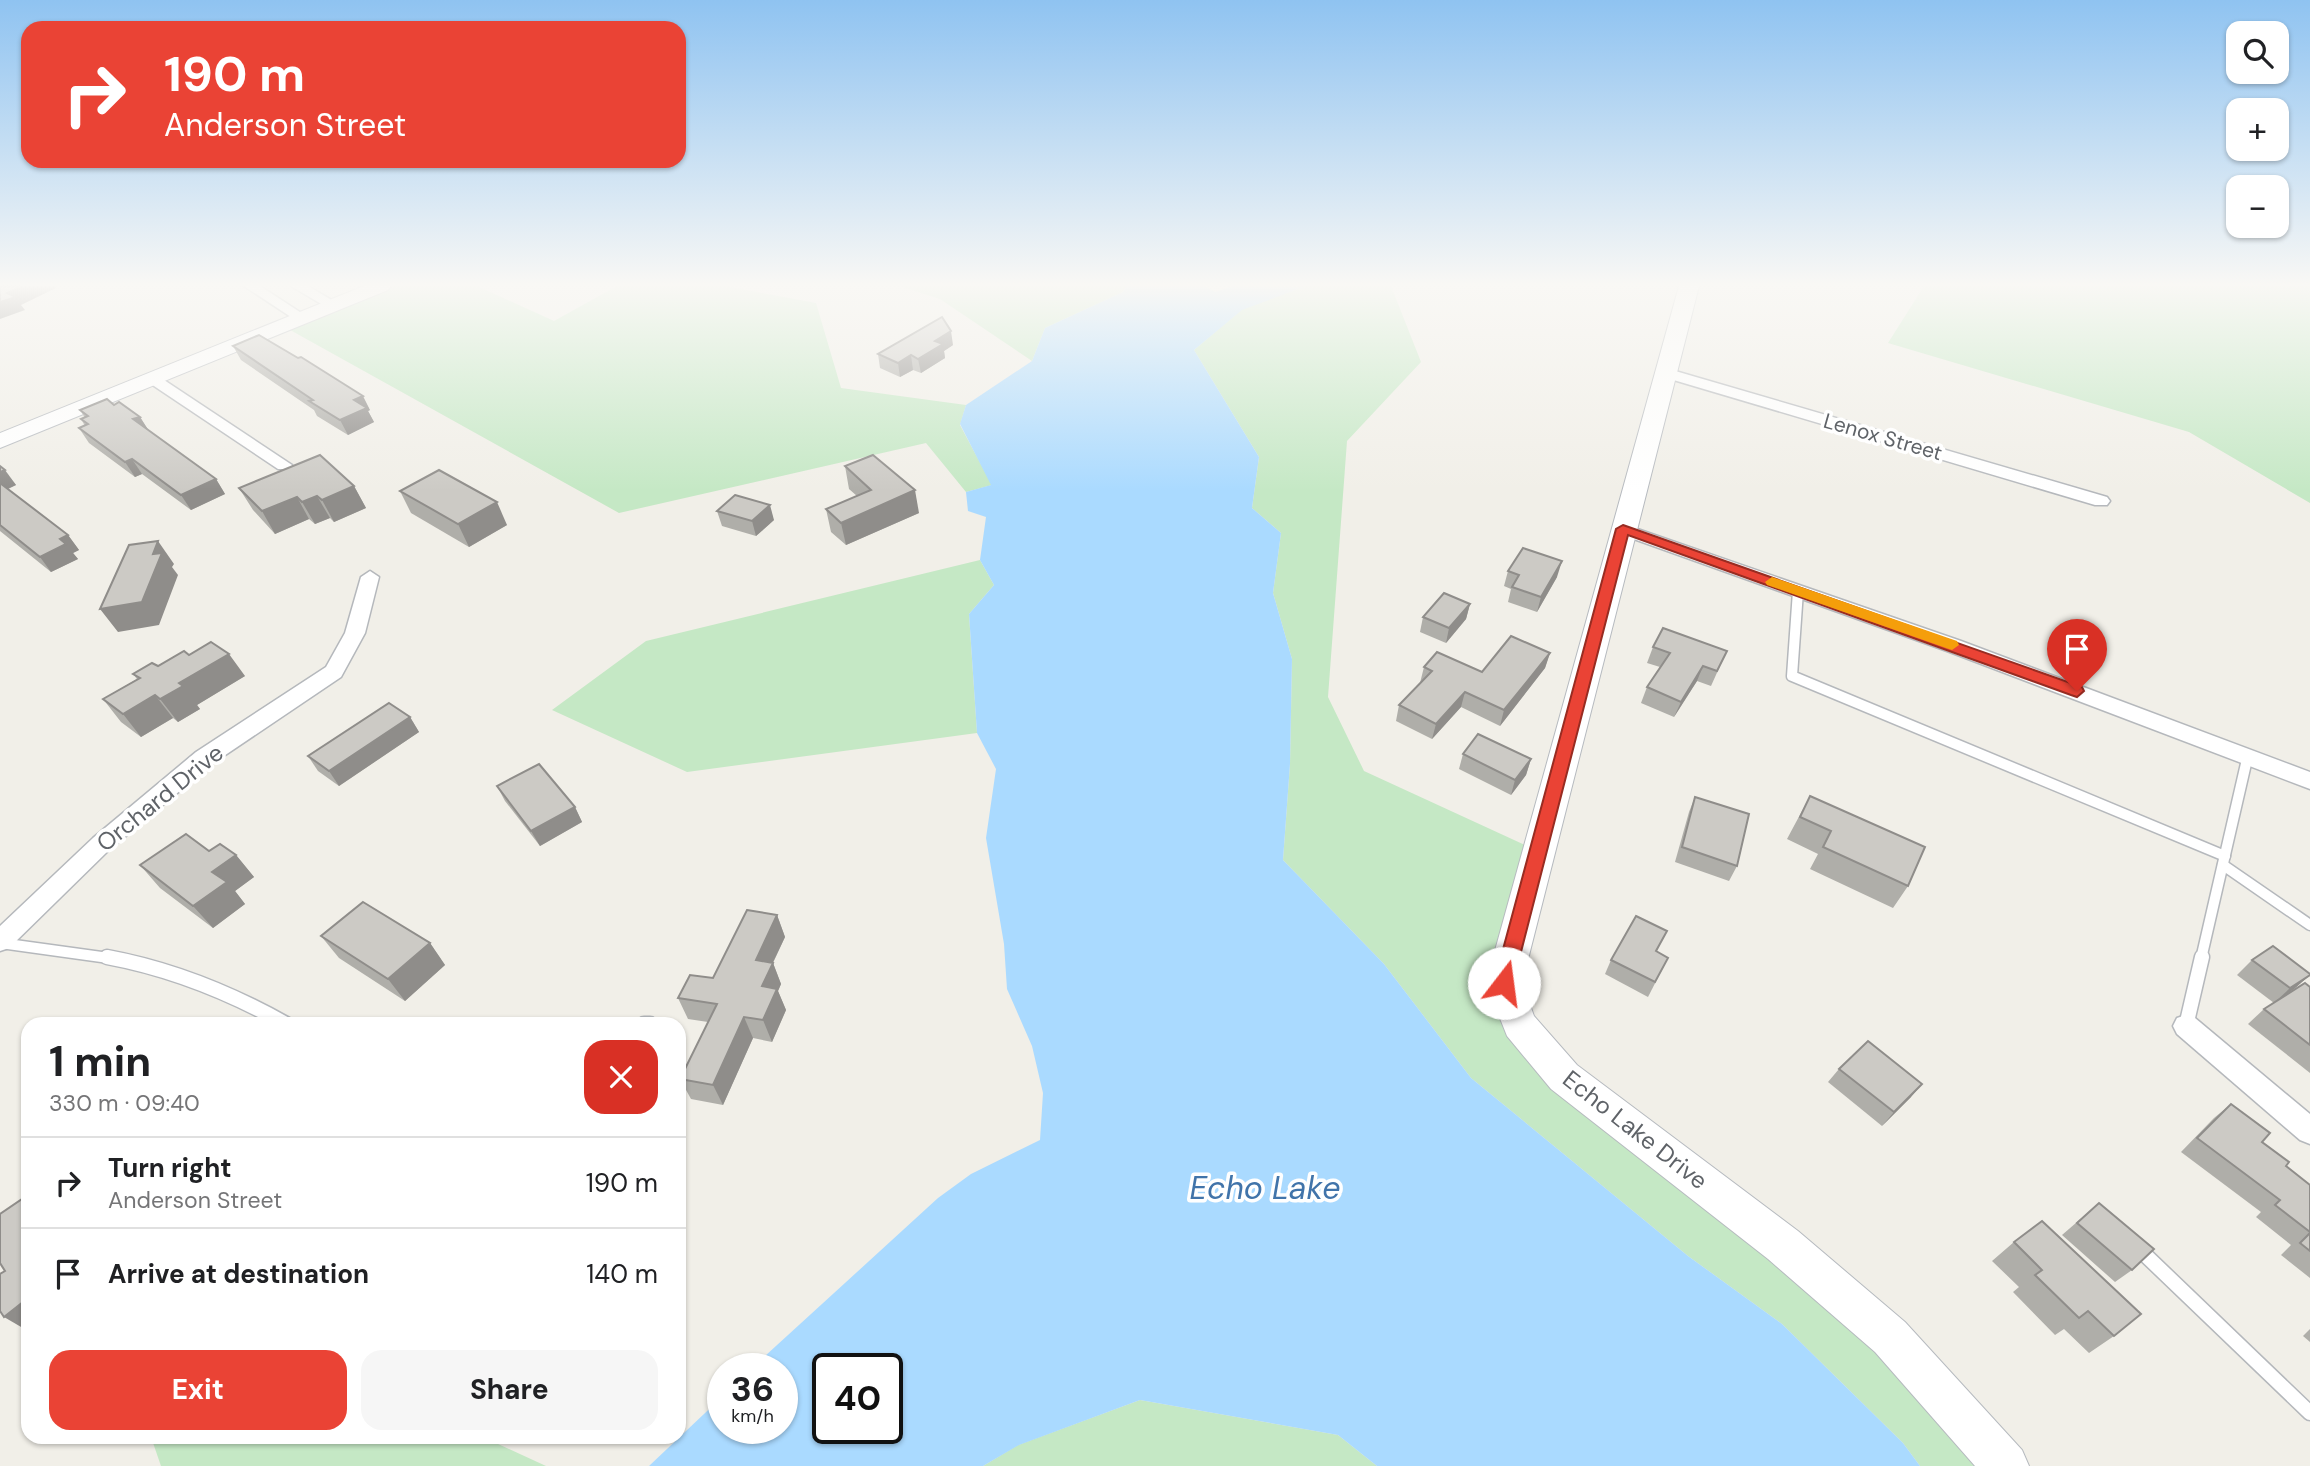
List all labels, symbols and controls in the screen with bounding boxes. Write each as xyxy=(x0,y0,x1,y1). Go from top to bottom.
map controls xyxy=(2226,21,2289,238)
button: search xyxy=(2226,21,2289,84)
text: 190 m xyxy=(164,42,305,106)
icon: right xyxy=(49,49,140,140)
button: + xyxy=(2226,98,2289,161)
text: Anderson Street xyxy=(164,104,406,146)
button: − xyxy=(2226,175,2289,238)
street label: Lenox Street xyxy=(1820,407,1946,467)
pin xyxy=(2047,619,2107,691)
icon: arrive xyxy=(2058,630,2096,668)
street label: Orchard Drive xyxy=(90,737,229,858)
position arrow xyxy=(1467,946,1541,1020)
text: 1 min xyxy=(49,1034,151,1089)
button: close xyxy=(584,1040,658,1114)
street label: Echo Lake Drive xyxy=(1557,1063,1714,1196)
text: 330 m · 09:40 xyxy=(49,1088,200,1118)
text: Turn right xyxy=(108,1151,232,1185)
icon: right xyxy=(49,1164,87,1202)
text: 190 m xyxy=(586,1166,658,1200)
water label: Echo Lake xyxy=(1190,1167,1340,1209)
text: Anderson Street xyxy=(108,1185,282,1215)
icon: arrive xyxy=(49,1255,87,1293)
text: Arrive at destination xyxy=(108,1257,369,1291)
text: 140 m xyxy=(586,1257,658,1291)
button: Exit xyxy=(49,1350,347,1430)
button: Share xyxy=(361,1350,658,1430)
speed limit sign: 40 xyxy=(812,1353,903,1444)
text: 36 xyxy=(731,1366,774,1412)
text: km/h xyxy=(731,1404,774,1428)

